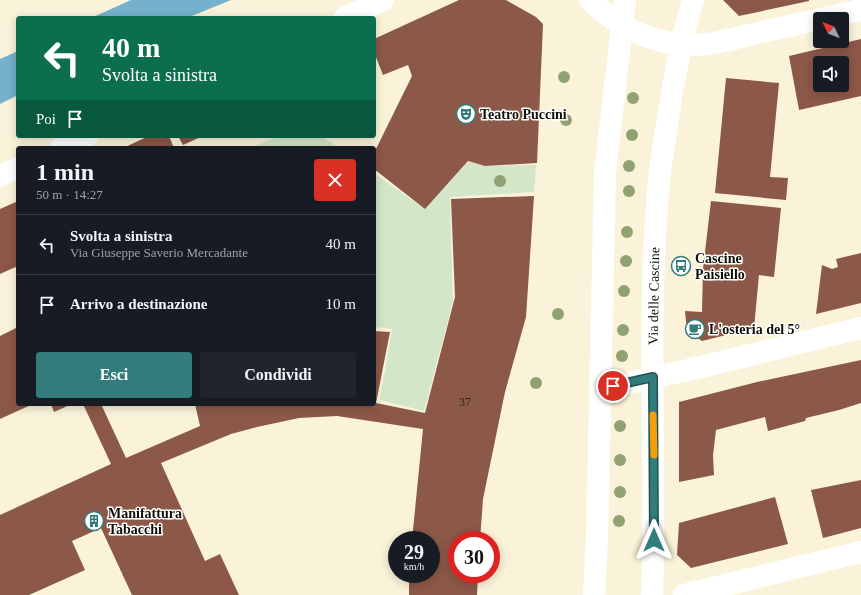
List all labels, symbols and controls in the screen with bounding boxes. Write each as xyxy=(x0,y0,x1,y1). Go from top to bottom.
north arrow xyxy=(813,12,849,48)
map controls xyxy=(813,12,849,92)
icon: left xyxy=(36,32,88,84)
text: 40 m xyxy=(102,32,160,63)
button: sound xyxy=(813,56,849,92)
text: Svolta a sinistra xyxy=(102,65,217,85)
theatre icon: Teatro Puccini xyxy=(455,103,477,125)
place label: Teatro Puccini xyxy=(480,107,567,122)
icon: arrive xyxy=(64,108,86,130)
text: Poi xyxy=(36,111,56,127)
text: 1 min xyxy=(36,159,94,185)
button: close xyxy=(314,159,356,201)
text: 50 m · 14:27 xyxy=(36,187,103,202)
text: Svolta a sinistra xyxy=(70,228,173,244)
icon: left xyxy=(36,234,58,256)
text: 40 m xyxy=(326,236,356,252)
text: Via Giuseppe Saverio Mercadante xyxy=(70,245,248,260)
street label: Via delle Cascine xyxy=(646,247,662,345)
place label: Cascine Paisiello xyxy=(695,251,745,282)
bus stop icon: Cascine Paisiello xyxy=(670,255,692,277)
icon: arrive xyxy=(36,294,58,316)
text: Arrivo a destinazione xyxy=(70,296,207,312)
text: 10 m xyxy=(326,296,356,312)
cafe icon: L'osteria del 5° xyxy=(684,318,706,340)
place label: L'osteria del 5° xyxy=(709,322,800,337)
button: Esci xyxy=(36,352,192,398)
button: Condividi xyxy=(200,352,356,398)
pin xyxy=(596,369,630,403)
icon: arrive xyxy=(602,375,624,397)
house number: 37 xyxy=(459,395,471,409)
place label: Manifattura Tabacchi xyxy=(108,506,182,537)
building icon: Manifattura Tabacchi xyxy=(83,510,105,532)
position arrow xyxy=(633,519,675,561)
speed limit sign: 30 xyxy=(448,531,500,583)
text: 29 xyxy=(404,541,424,563)
text: km/h xyxy=(404,561,424,572)

